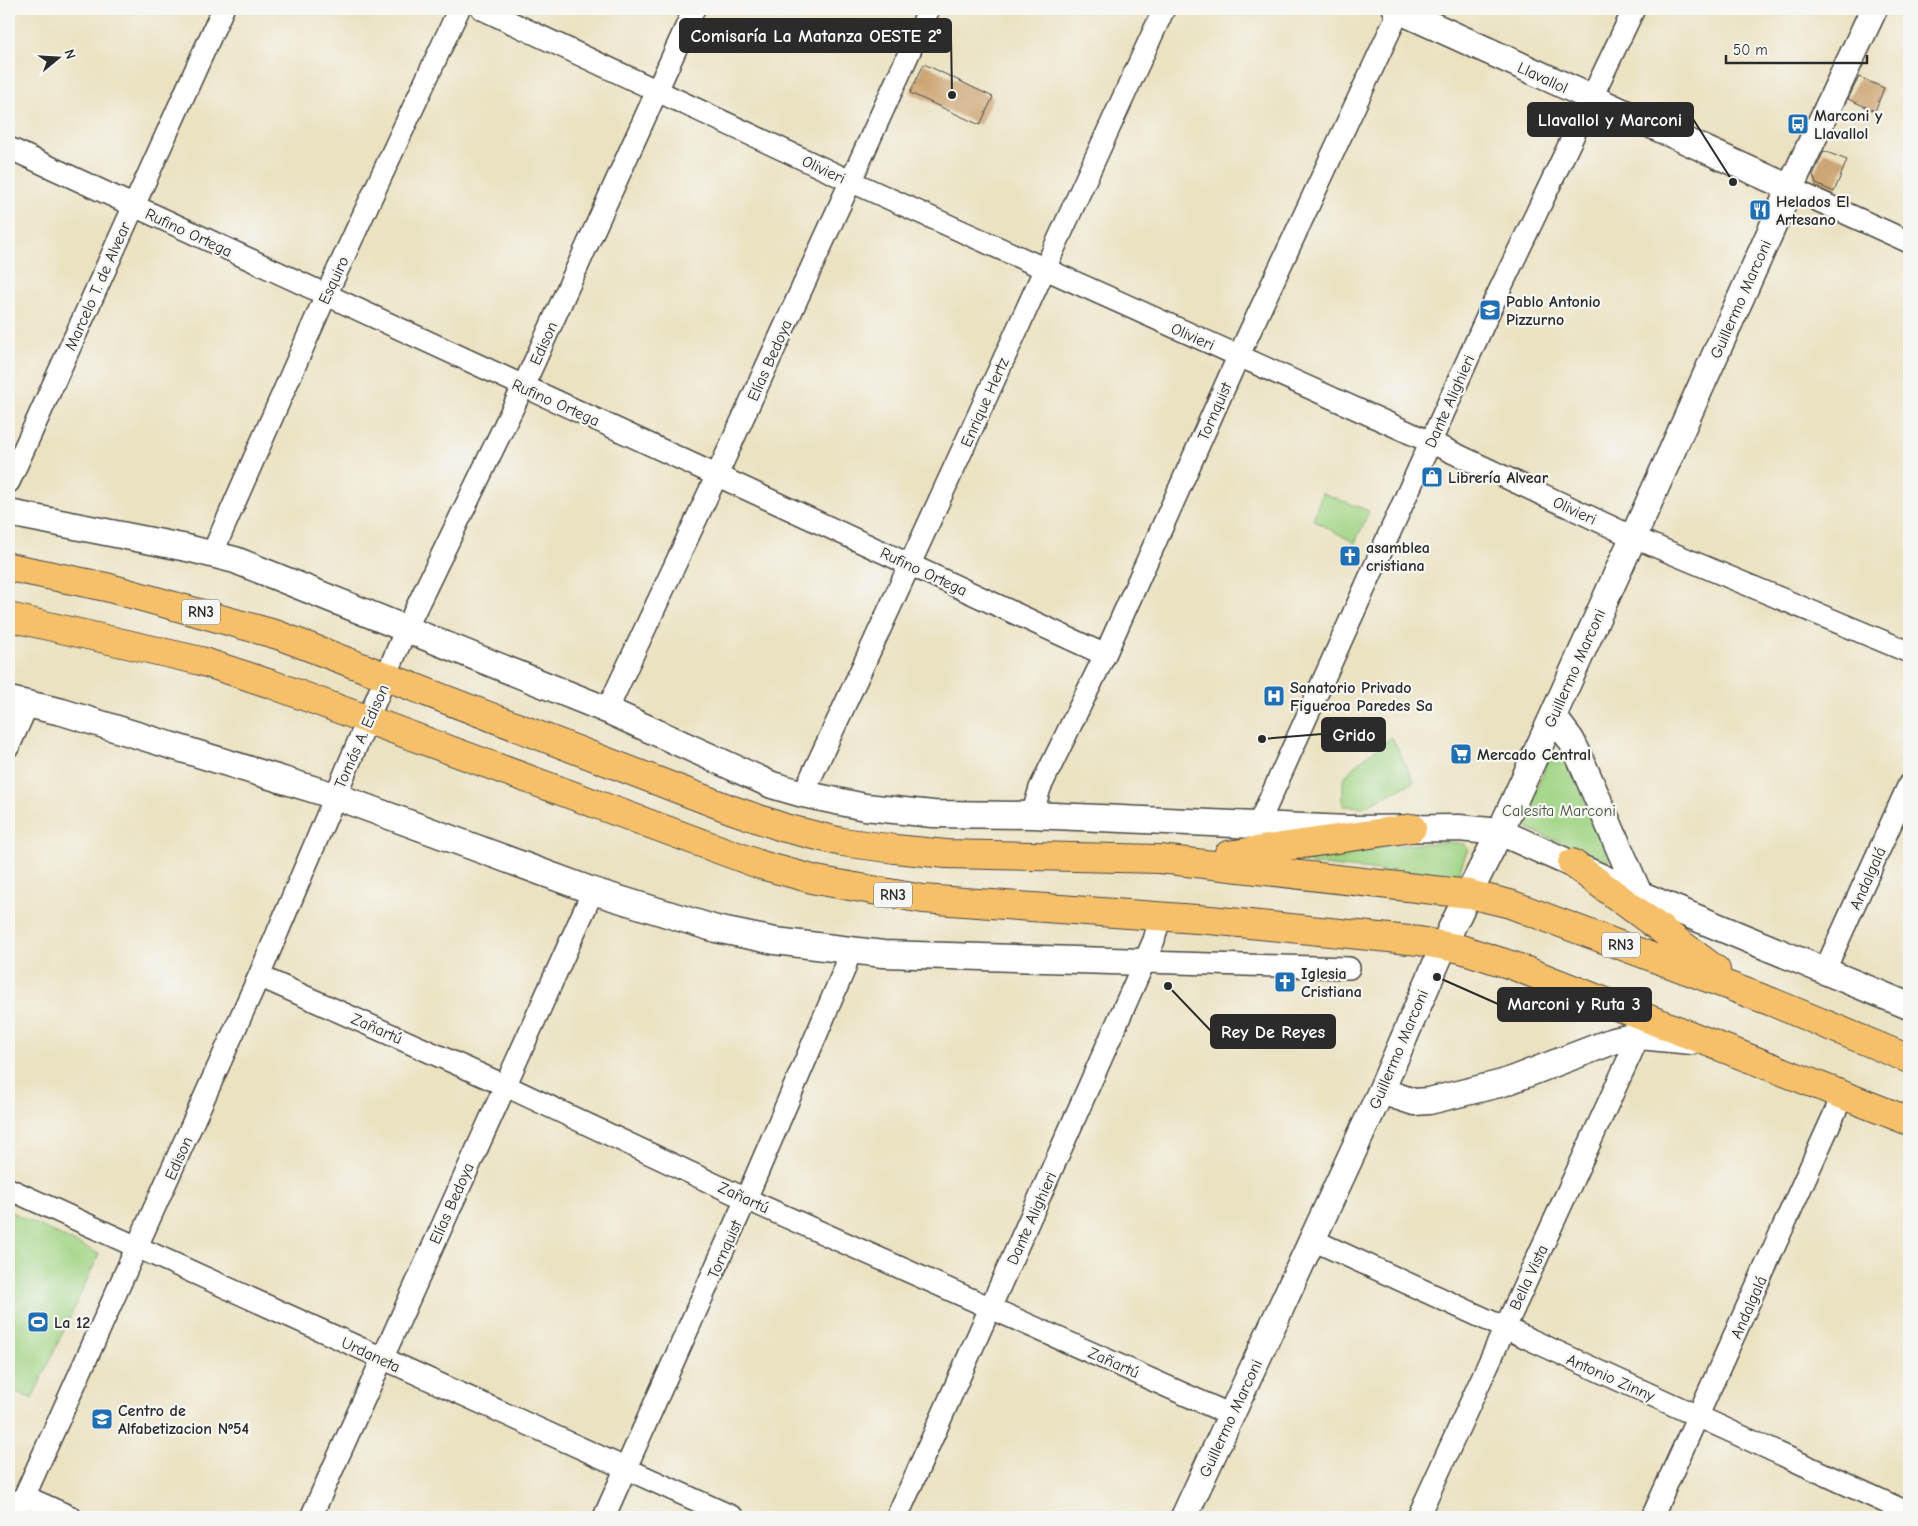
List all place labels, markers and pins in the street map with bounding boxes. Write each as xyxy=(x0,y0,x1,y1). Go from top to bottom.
callout: Comisaría La Matanza OESTE 2° xyxy=(680,19,951,52)
callout: Llavallol y Marconi xyxy=(1528,103,1693,136)
place label: Marconi y Llavallol xyxy=(1814,107,1883,143)
bus stop icon: Marconi y Llavallol xyxy=(1786,112,1810,136)
place label: Helados El Artesano xyxy=(1776,193,1850,229)
restaurant icon: Helados El Artesano xyxy=(1748,198,1772,222)
place label: Pablo Antonio Pizzurno xyxy=(1506,293,1601,329)
school or university icon: Pablo Antonio Pizzurno xyxy=(1478,298,1502,322)
shop icon: Librería Alvear xyxy=(1420,465,1444,489)
place label: Librería Alvear xyxy=(1448,469,1549,487)
place label: asamblea cristiana xyxy=(1366,539,1430,575)
church icon: asamblea cristiana xyxy=(1338,544,1362,568)
place label: Sanatorio Privado Figueroa Paredes Sa xyxy=(1290,679,1433,715)
hospital icon: Sanatorio Privado Figueroa Paredes Sa xyxy=(1262,684,1286,708)
callout: Grido xyxy=(1322,718,1385,751)
supermarket icon: Mercado Central xyxy=(1449,742,1473,766)
place label: Mercado Central xyxy=(1477,746,1591,764)
place label: Iglesia Cristiana xyxy=(1301,965,1362,1001)
church icon: Iglesia Cristiana xyxy=(1273,970,1297,994)
callout: Marconi y Ruta 3 xyxy=(1498,988,1651,1021)
callout: Rey De Reyes xyxy=(1211,1015,1335,1048)
sports icon: La 12 xyxy=(26,1310,50,1334)
place label: La 12 xyxy=(54,1314,90,1332)
place label: Centro de Alfabetizacion Nº54 xyxy=(118,1402,249,1438)
school or university icon: Centro de Alfabetizacion Nº54 xyxy=(90,1407,114,1431)

